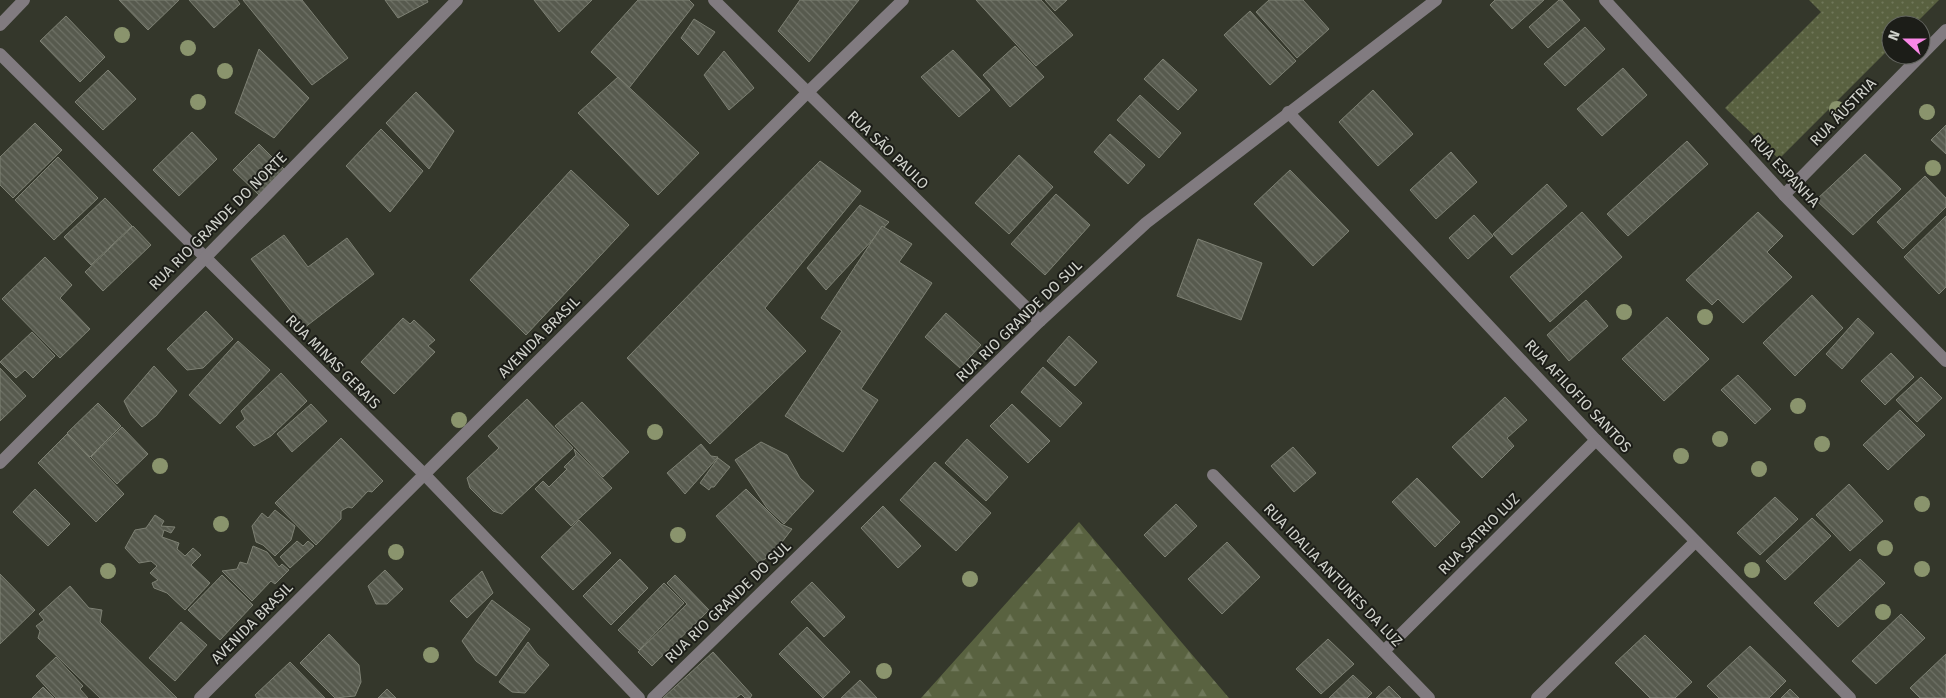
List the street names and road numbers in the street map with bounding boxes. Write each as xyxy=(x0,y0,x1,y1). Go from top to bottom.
street label: RUA ÁUSTRIA xyxy=(1806,74,1880,150)
street label: RUA SÃO PAULO xyxy=(844,107,932,193)
street label: RUA ESPANHA xyxy=(1747,131,1824,211)
street label: RUA RIO GRANDE DO NORTE xyxy=(145,148,291,294)
street label: RUA RIO GRANDE DO SUL xyxy=(952,256,1086,386)
street label: AVENIDA BRASIL xyxy=(494,292,584,382)
street label: RUA MINAS GERAIS xyxy=(282,311,384,413)
street label: RUA AFILOFIO SANTOS xyxy=(1521,336,1635,456)
street label: RUA SATRIO LUZ xyxy=(1435,489,1524,578)
street label: RUA IDALIA ANTUNES DA LUZ xyxy=(1260,500,1406,650)
street label: RUA RIO GRANDE DO SUL xyxy=(661,537,795,667)
street label: AVENIDA BRASIL xyxy=(207,578,297,668)

